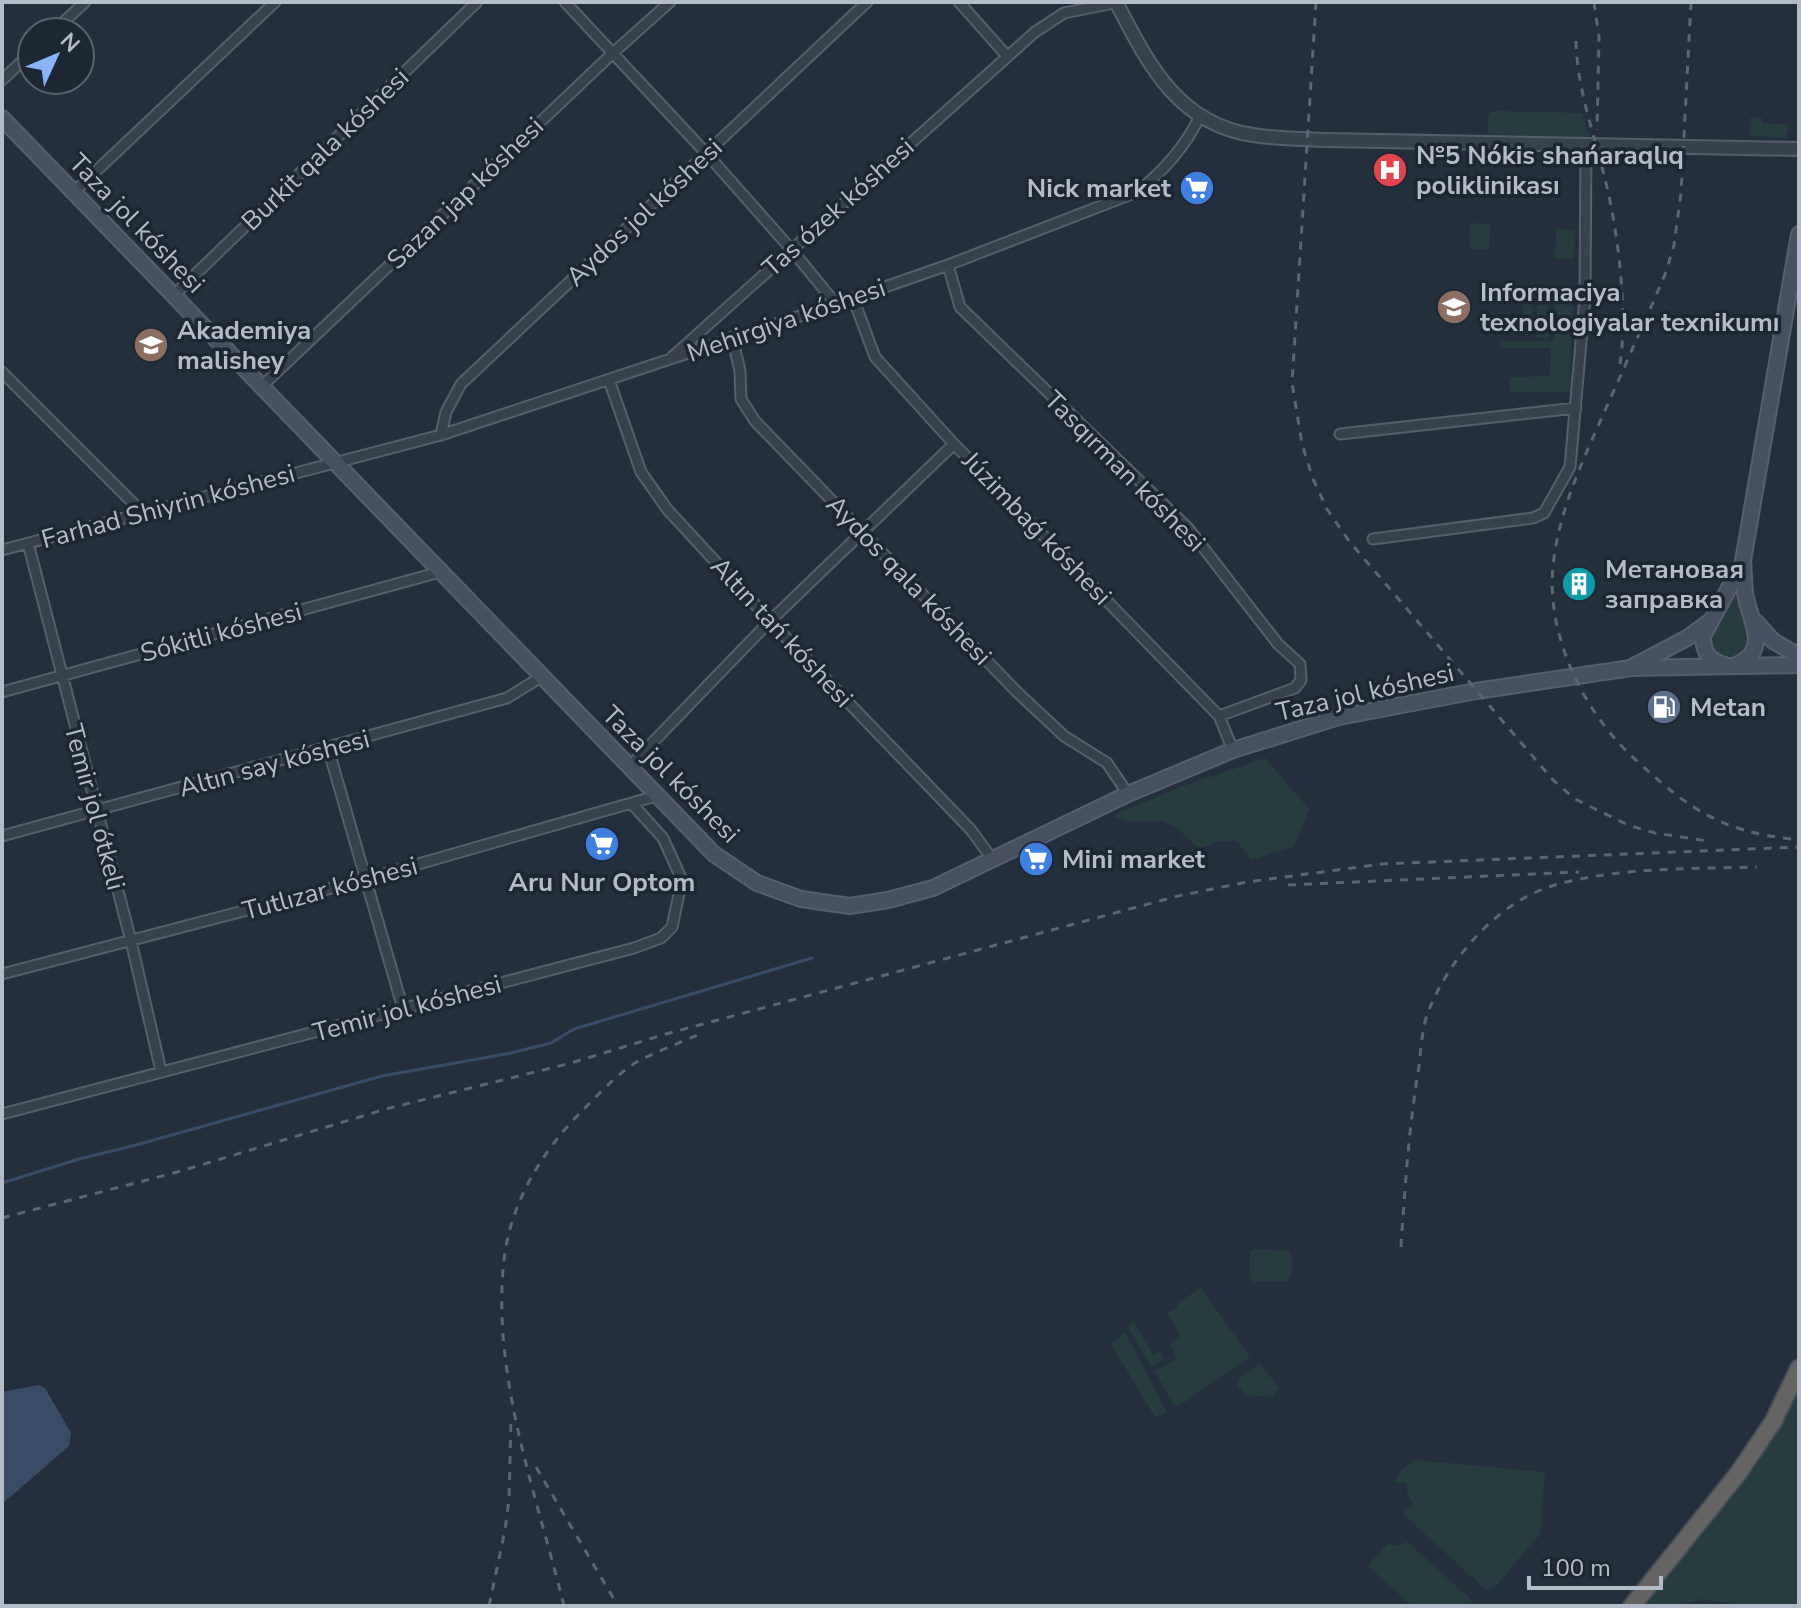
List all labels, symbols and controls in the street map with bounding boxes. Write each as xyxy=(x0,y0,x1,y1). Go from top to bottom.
north arrow xyxy=(16,16,96,96)
text: N xyxy=(53,26,86,59)
street label: Burkit qala kóshesi xyxy=(234,60,417,238)
street label: Sazan jap kóshesi xyxy=(379,109,551,277)
street label: Tas ózek kóshesi xyxy=(755,130,922,285)
street label: Aydos jol kóshesi xyxy=(559,131,730,294)
place label: №5 Nókis shańaraqlıq poliklinikası xyxy=(1416,138,1684,203)
street label: Taza jol kóshesi xyxy=(61,146,212,301)
hospital icon: №5 Nókis shańaraqlıq poliklinikası xyxy=(1371,151,1409,189)
supermarket icon: Nick market xyxy=(1178,169,1216,207)
place label: Nick market xyxy=(1027,171,1172,206)
street label: Mehirgiya kóshesi xyxy=(682,270,890,371)
place label: Informaciya texnologiyalar texnikumı xyxy=(1480,275,1779,340)
school or university icon: Informaciya texnologiyalar texnikumı xyxy=(1435,288,1473,326)
place label: Akademiya malishey xyxy=(177,313,311,378)
school or university icon: Akademiya malishey xyxy=(132,326,170,364)
street label: Tasqırman kóshesi xyxy=(1036,383,1213,560)
street label: Júzimbaǵ kóshesi xyxy=(954,443,1119,613)
street label: Farhad Shiyrin kóshesi xyxy=(38,456,299,557)
street label: Aydos qala kóshesi xyxy=(818,488,999,673)
street label: Altın tań kóshesi xyxy=(703,549,861,715)
place label: Метановая заправка xyxy=(1605,552,1744,617)
building icon: Метановая заправка xyxy=(1560,565,1598,603)
street label: Sókitli kóshesi xyxy=(137,594,306,671)
street label: Taza jol kóshesi xyxy=(1273,655,1458,730)
fuel station icon: Metan xyxy=(1645,688,1683,726)
place label: Metan xyxy=(1690,690,1766,725)
street label: Taza jol kóshesi xyxy=(594,698,747,851)
street label: Temir jol ótkeli xyxy=(56,720,133,894)
street label: Altın say kóshesi xyxy=(175,721,373,806)
supermarket icon: Aru Nur Optom xyxy=(583,825,621,863)
supermarket icon: Mini market xyxy=(1017,840,1055,878)
place label: Mini market xyxy=(1062,842,1206,877)
street label: Tutlızar kóshesi xyxy=(239,848,421,929)
place label: Aru Nur Optom xyxy=(509,865,695,900)
street label: Temir jol kóshesi xyxy=(309,967,505,1050)
scale bar xyxy=(1529,1540,1661,1590)
text: 100 m xyxy=(1541,1552,1611,1584)

